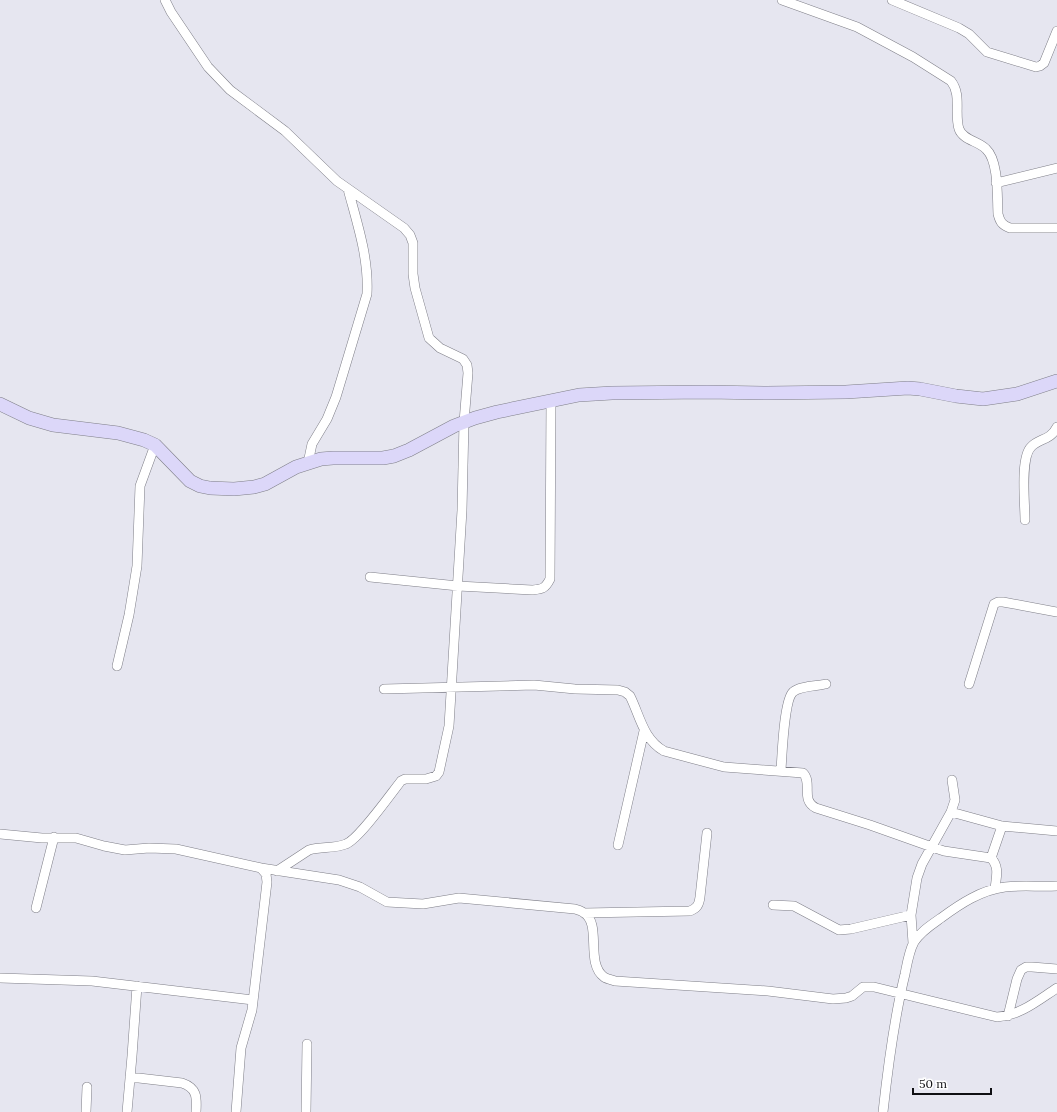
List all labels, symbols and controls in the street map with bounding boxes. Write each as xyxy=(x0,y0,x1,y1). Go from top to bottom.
scale bar xyxy=(913,1070,991,1096)
text: 50 m xyxy=(919,1076,947,1091)

